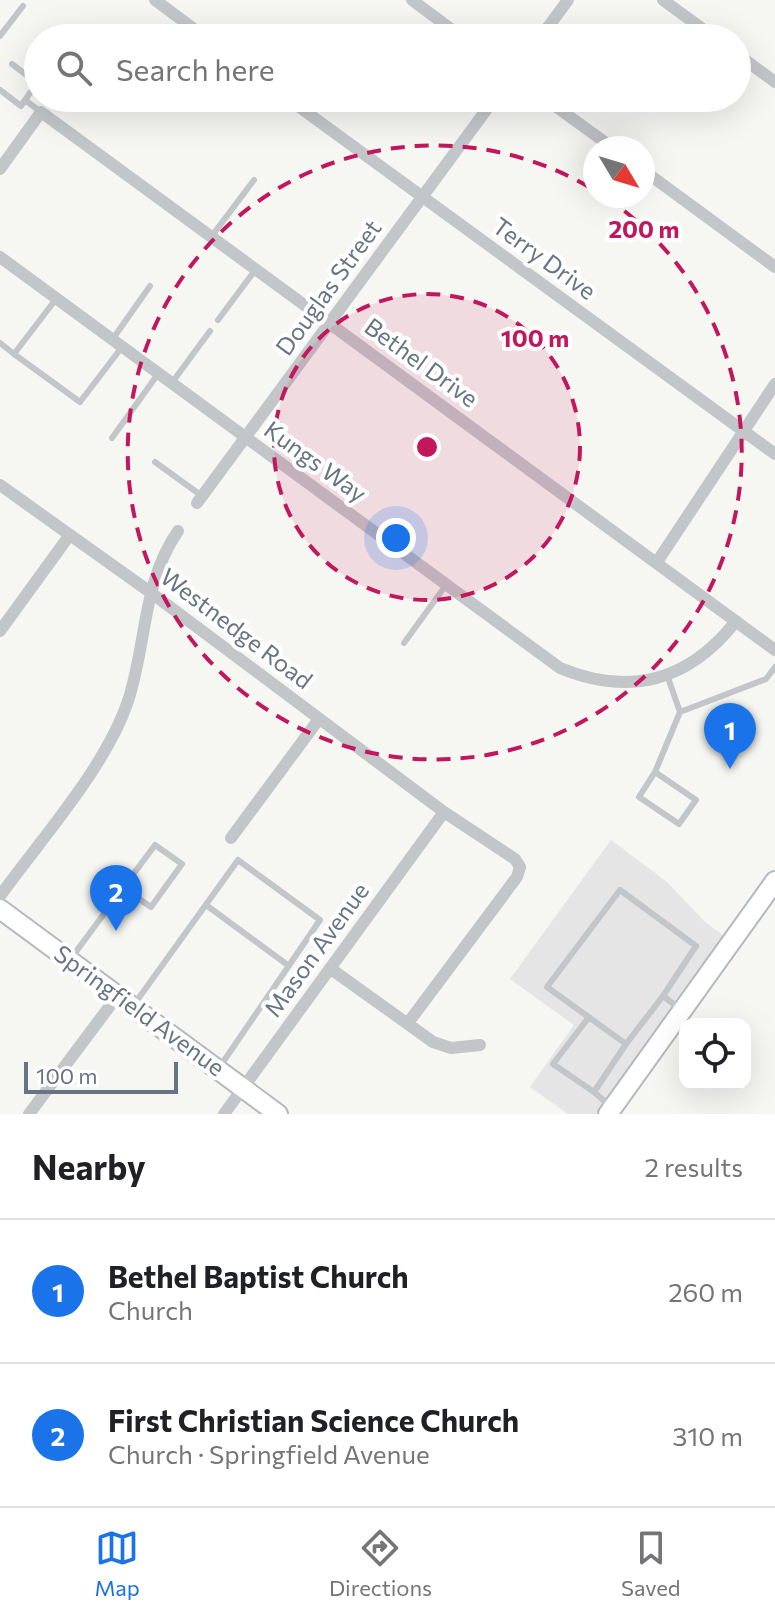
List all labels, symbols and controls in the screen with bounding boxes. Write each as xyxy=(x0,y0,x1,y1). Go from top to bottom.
search box xyxy=(24,24,751,112)
icon: search xyxy=(52,46,96,90)
text: Search here xyxy=(116,50,275,87)
north arrow xyxy=(583,136,655,208)
street label: Terry Drive xyxy=(488,211,602,305)
street label: Douglas Street xyxy=(269,214,387,361)
text: 200 m xyxy=(609,214,679,243)
street label: Bethel Drive xyxy=(360,311,484,413)
text: 100 m xyxy=(501,323,569,352)
street label: Kungs Way xyxy=(259,414,373,508)
centre of rings xyxy=(413,433,441,461)
your location xyxy=(376,518,416,558)
street label: Westnedge Road xyxy=(155,561,319,694)
pin: 1 xyxy=(704,703,756,769)
pin: 2 xyxy=(90,865,142,931)
street label: Mason Avenue xyxy=(257,876,374,1022)
street label: Springfield Avenue xyxy=(49,938,231,1081)
map controls xyxy=(679,1018,751,1090)
button: locate xyxy=(679,1018,751,1090)
scale bar xyxy=(24,1058,178,1094)
text: 100 m xyxy=(36,1062,98,1089)
text: Nearby xyxy=(32,1145,146,1187)
text: 2 results xyxy=(645,1151,743,1182)
text: Bethel Baptist Church xyxy=(108,1257,409,1294)
text: 1 xyxy=(52,1276,64,1307)
text: 260 m xyxy=(668,1276,743,1307)
text: Church xyxy=(108,1294,193,1325)
text: First Christian Science Church xyxy=(108,1401,519,1438)
text: 2 xyxy=(51,1420,65,1451)
text: 310 m xyxy=(672,1420,743,1451)
text: Church · Springfield Avenue xyxy=(108,1438,430,1469)
tab: Map xyxy=(95,1526,140,1601)
tab: Directions xyxy=(329,1526,432,1601)
tab: Saved xyxy=(621,1526,680,1601)

